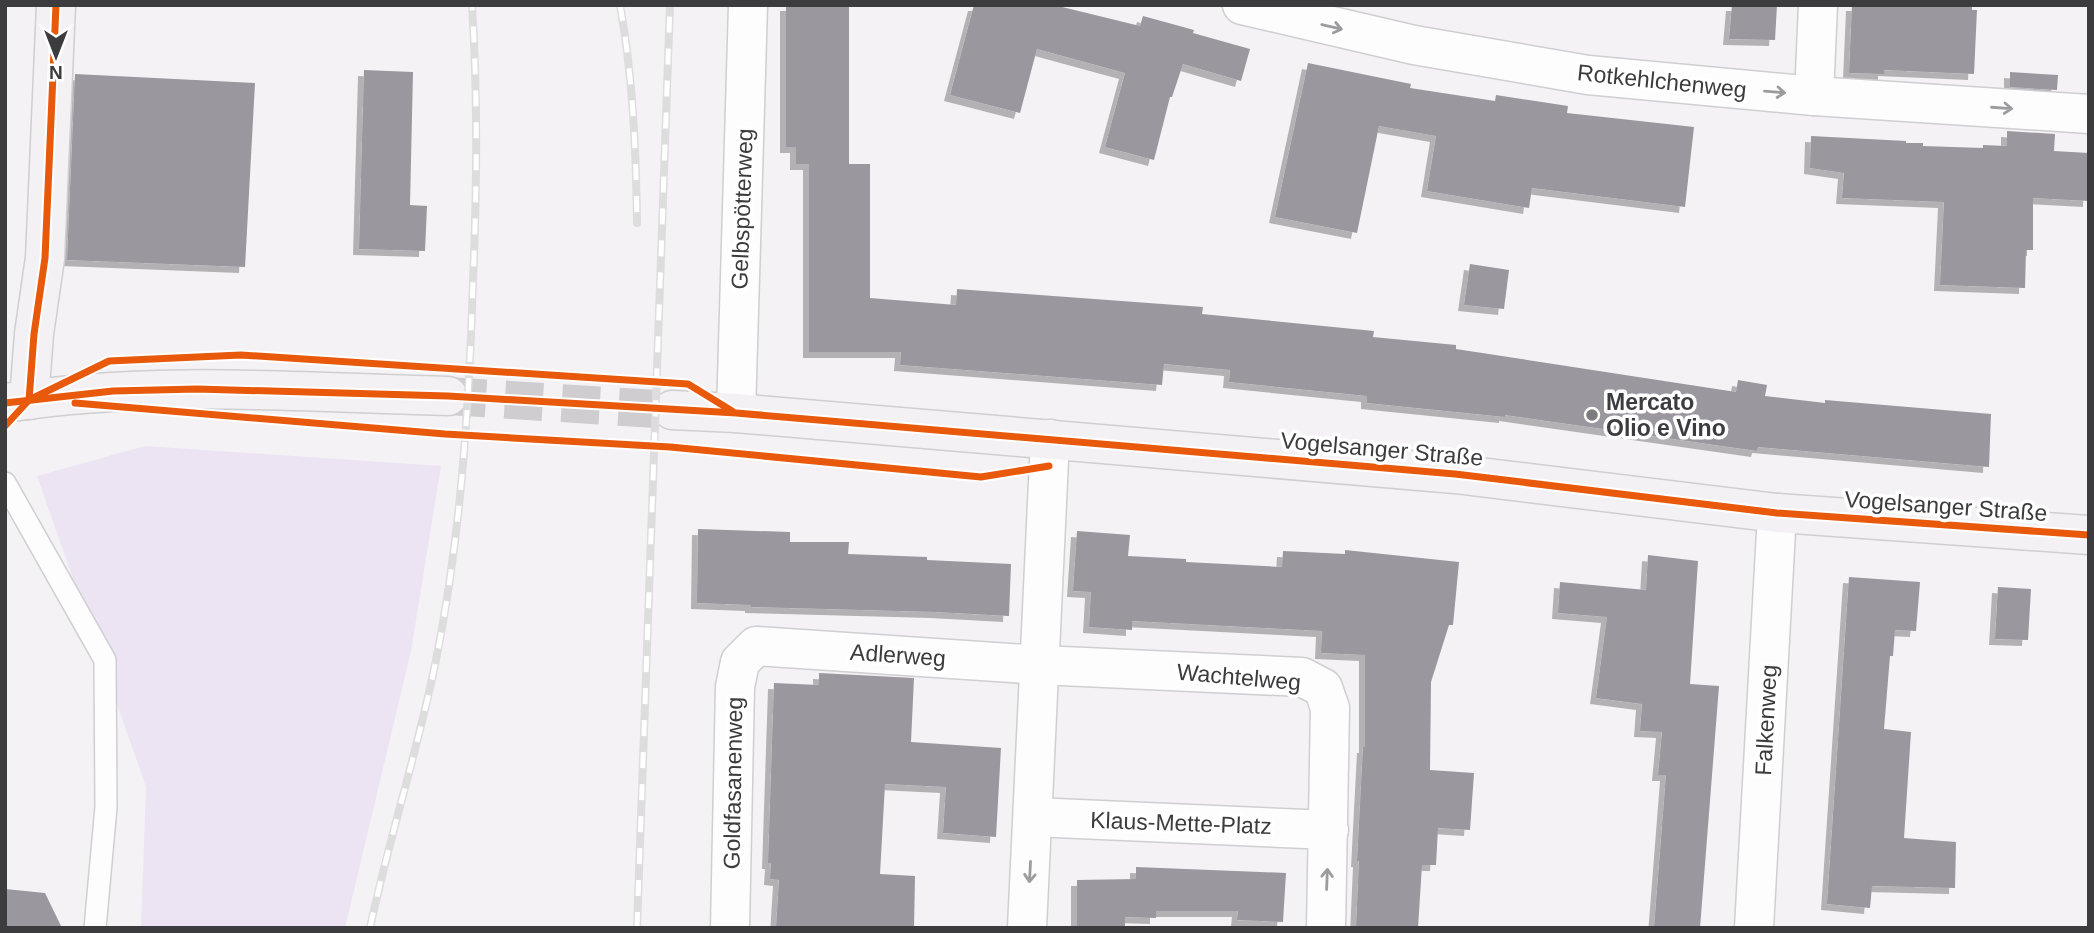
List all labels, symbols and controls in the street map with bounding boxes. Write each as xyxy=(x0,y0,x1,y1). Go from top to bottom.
one-way arrow xyxy=(1320,20,1343,34)
north arrow xyxy=(21,21,91,91)
street label: Rotkehlchenweg xyxy=(1576,59,1748,103)
text: N xyxy=(49,62,63,83)
one-way arrow xyxy=(1763,86,1785,99)
one-way arrow xyxy=(1990,102,2012,115)
street label: Gelbspötterweg xyxy=(726,128,758,290)
place label: Mercato Olio e Vino xyxy=(1606,389,1726,441)
marker: Mercato Olio e Vino xyxy=(1584,407,1600,423)
street label: Vogelsanger Straße xyxy=(1280,427,1484,471)
street label: Vogelsanger Straße xyxy=(1844,486,2048,526)
street label: Adlerweg xyxy=(849,639,947,671)
street label: Wachtelweg xyxy=(1176,659,1302,695)
street label: Falkenweg xyxy=(1750,664,1782,776)
street label: Goldfasanenweg xyxy=(718,696,748,870)
street label: Klaus-Mette-Platz xyxy=(1090,807,1272,839)
one-way arrow xyxy=(1023,861,1036,883)
one-way arrow xyxy=(1321,867,1334,890)

